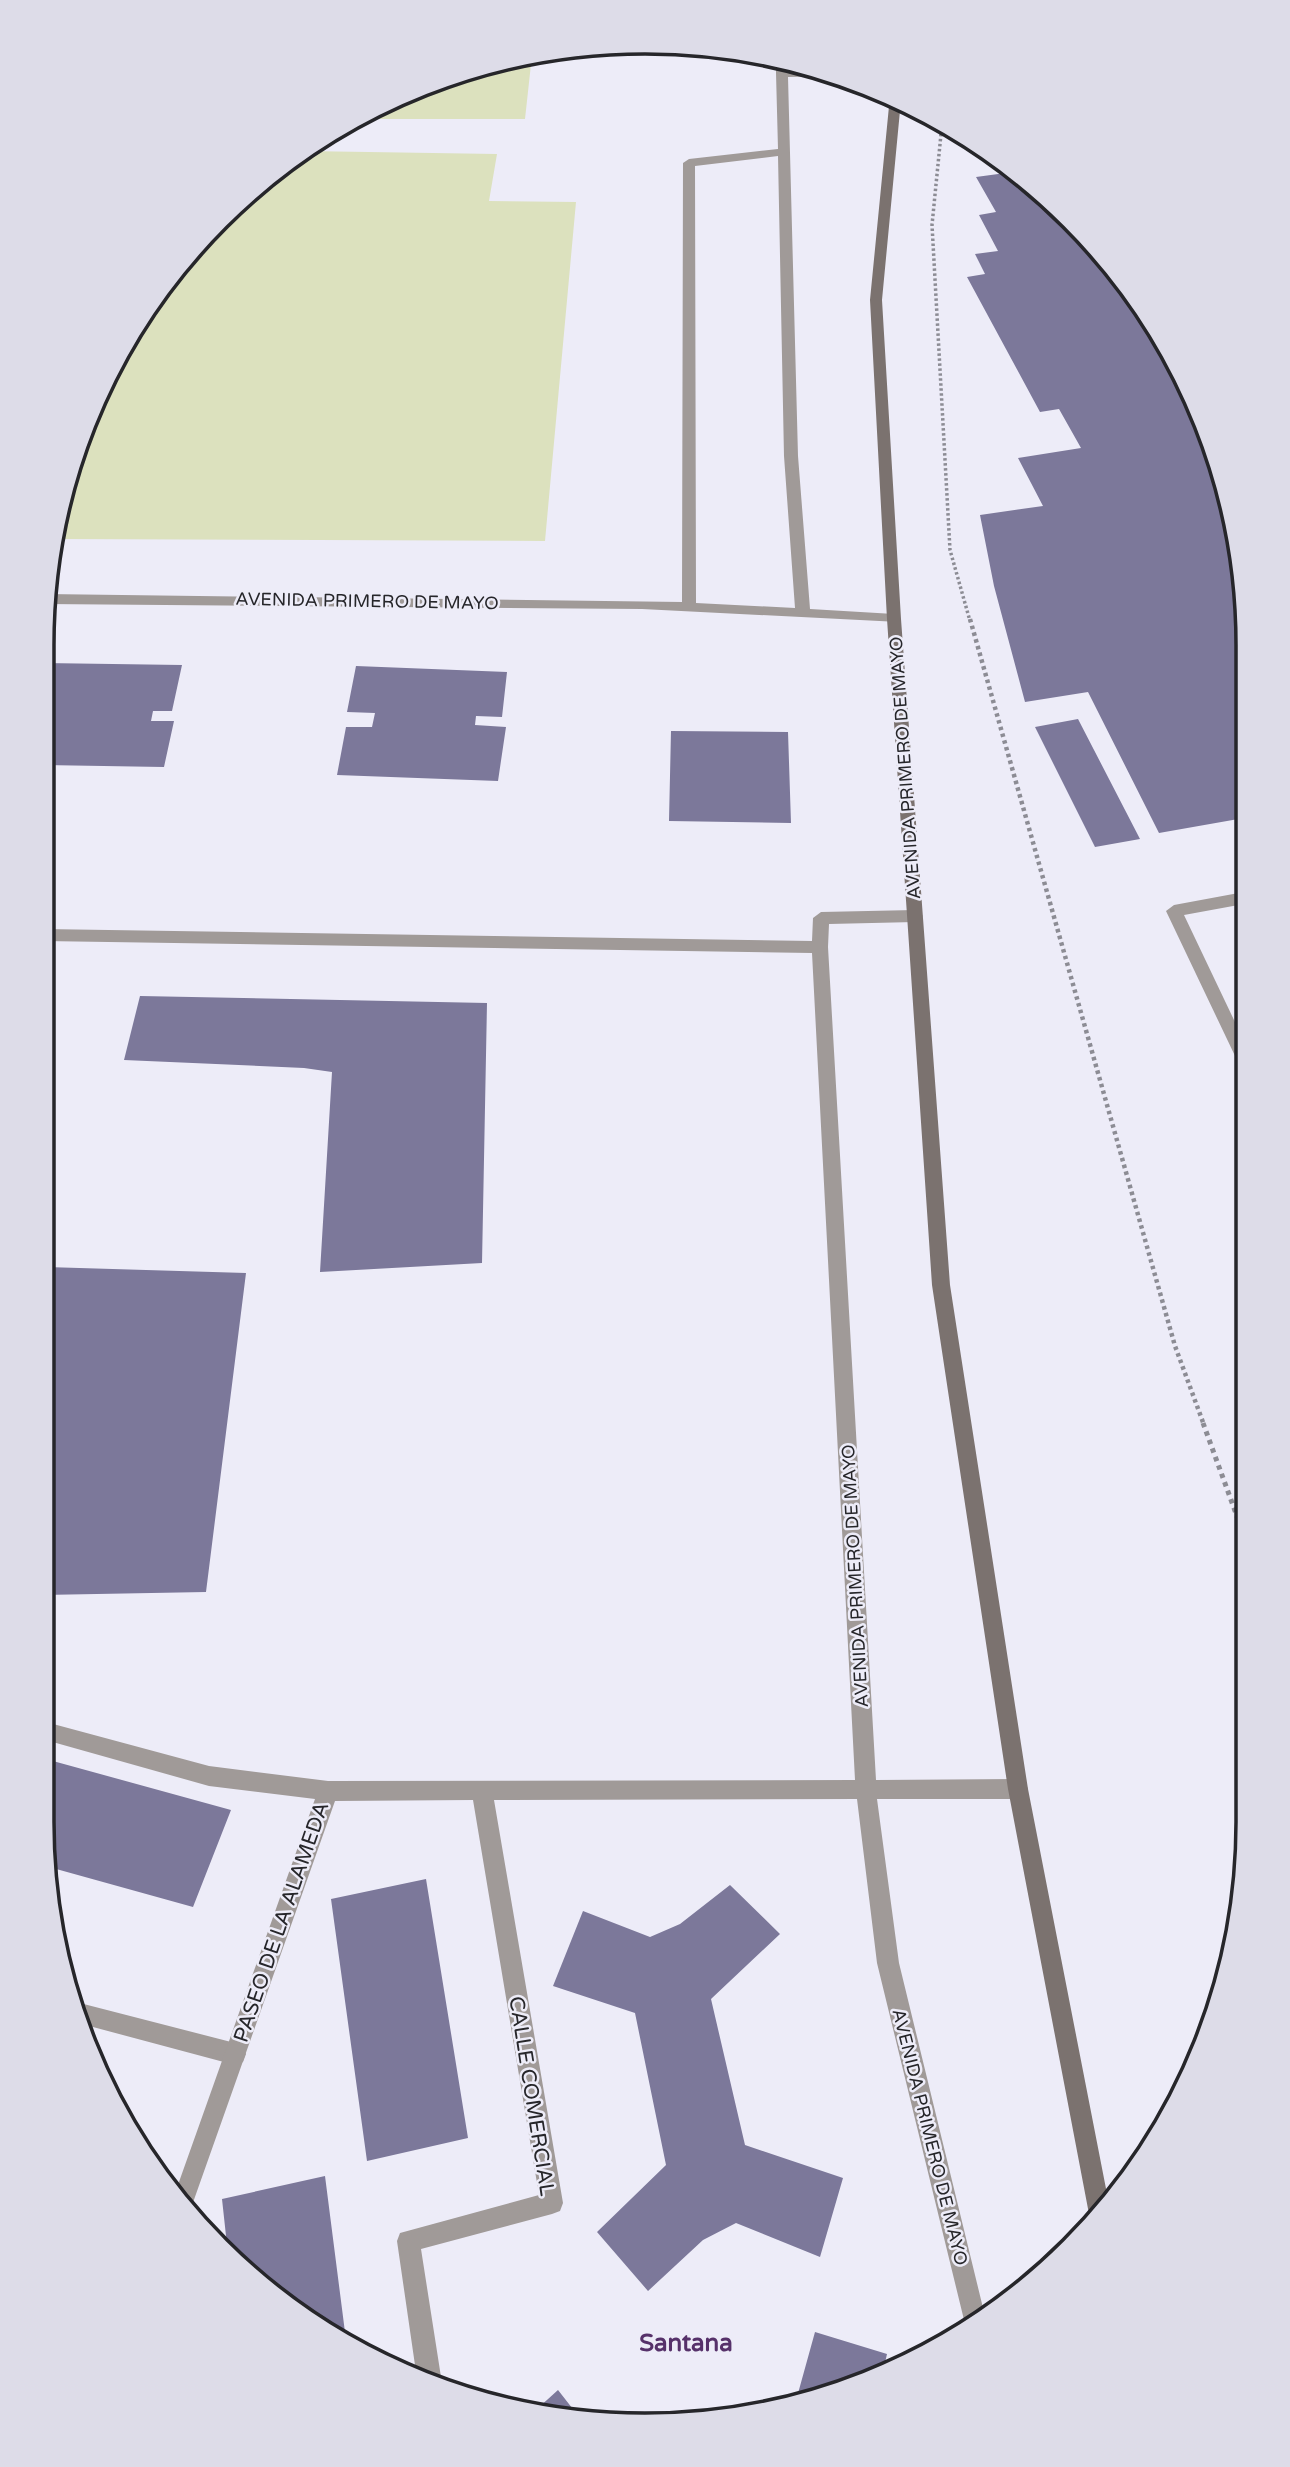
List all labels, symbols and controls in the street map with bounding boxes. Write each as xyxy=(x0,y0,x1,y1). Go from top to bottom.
street label: AVENIDA PRIMERO DE MAYO xyxy=(235,588,499,614)
street label: AVENIDA PRIMERO DE MAYO xyxy=(885,636,925,900)
street label: AVENIDA PRIMERO DE MAYO xyxy=(837,1444,873,1708)
street label: PASEO DE LA ALAMEDA xyxy=(228,1799,334,2046)
street label: CALLE COMERCIAL xyxy=(503,1995,560,2198)
street label: AVENIDA PRIMERO DE MAYO xyxy=(887,2006,973,2268)
district label: Santana xyxy=(639,2329,733,2358)

